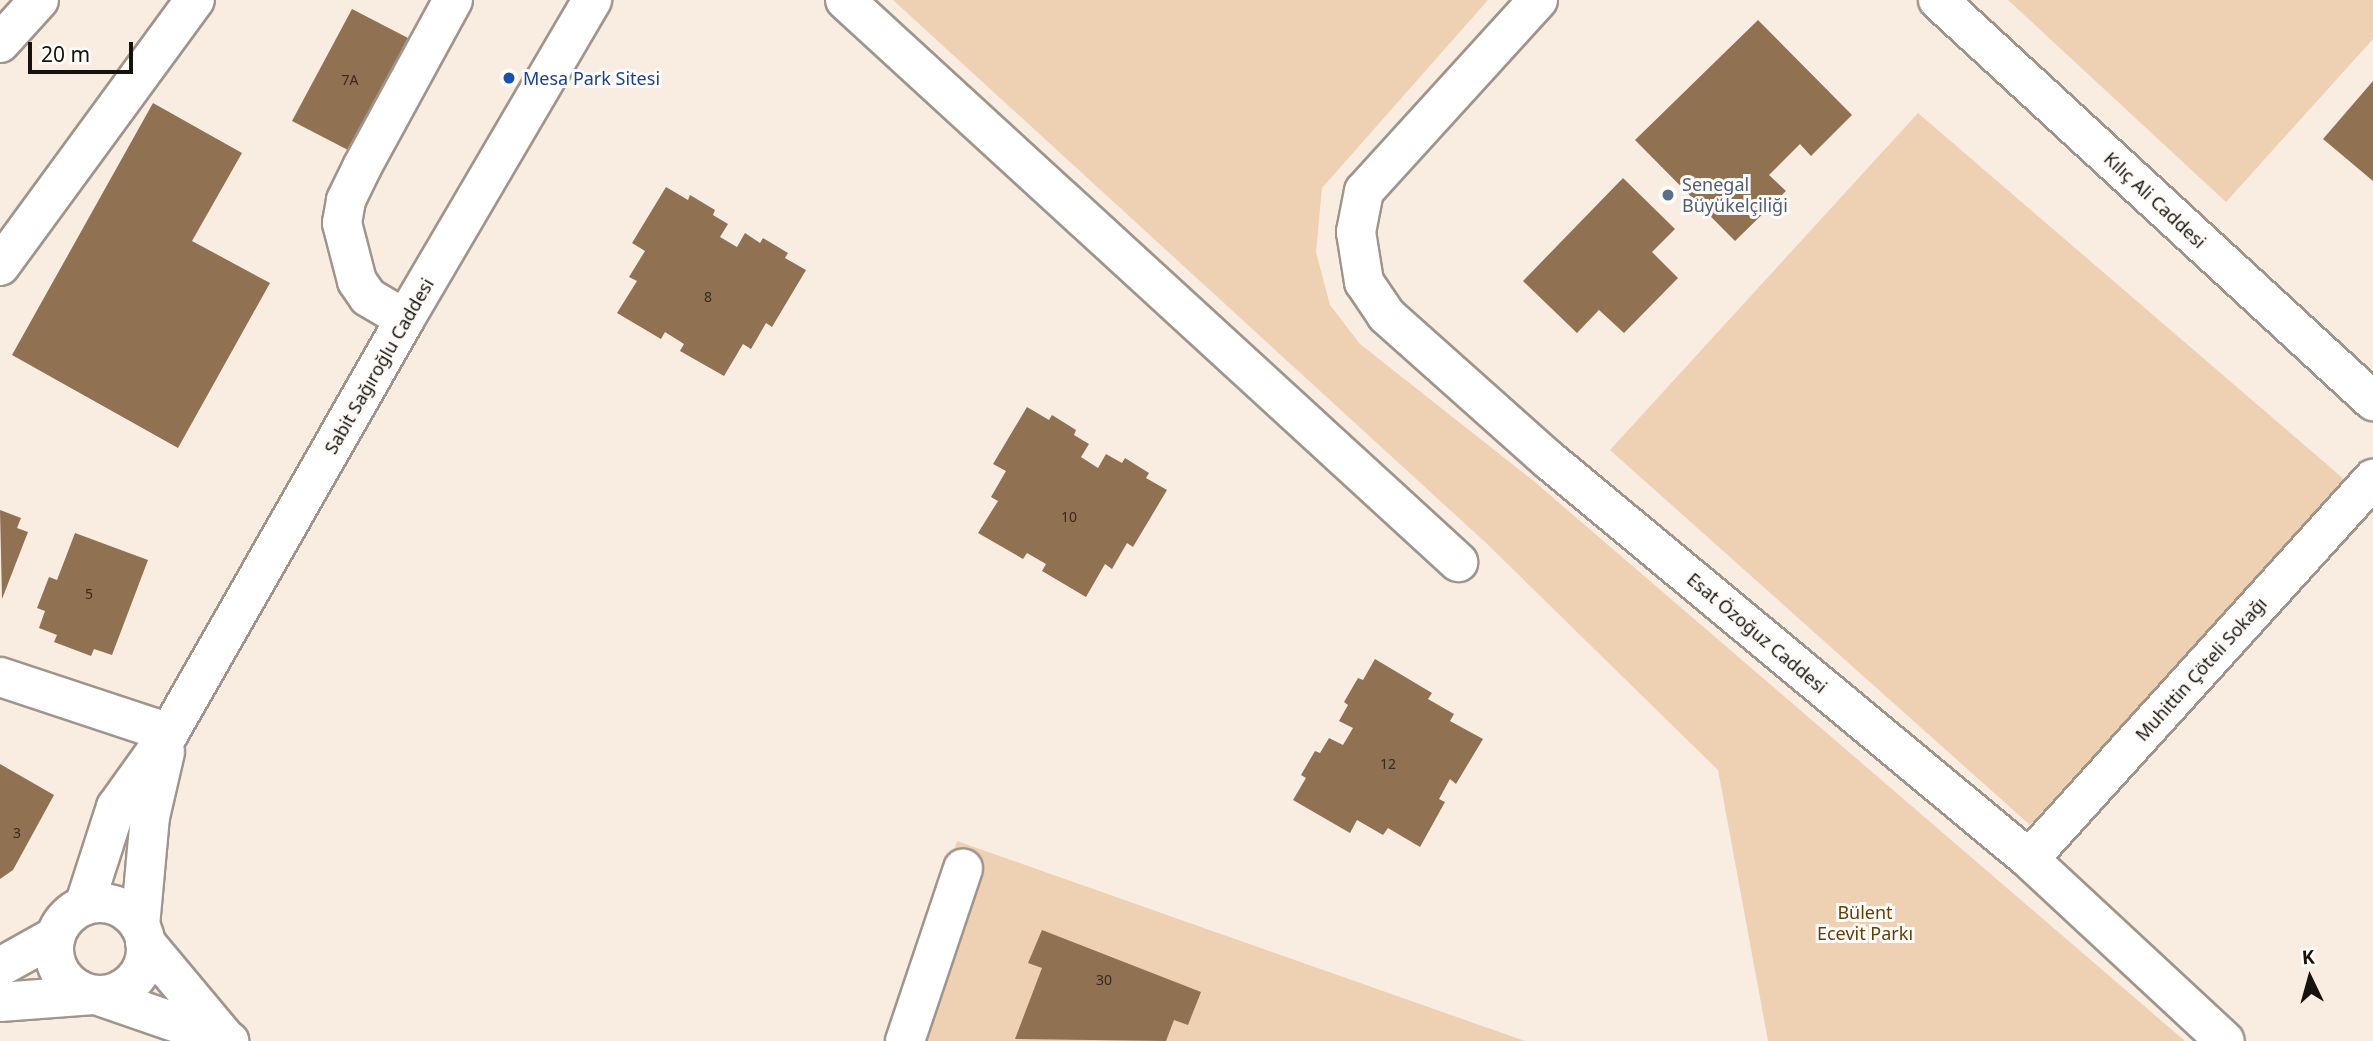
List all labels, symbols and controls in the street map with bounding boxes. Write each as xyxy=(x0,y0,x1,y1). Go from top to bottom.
scale bar xyxy=(32,28,136,72)
text: 20 m xyxy=(41,40,90,68)
place label: Mesa Park Sitesi xyxy=(523,67,660,89)
marker: Mesa Park Sitesi xyxy=(501,70,517,86)
house number: 7A xyxy=(342,72,358,88)
street label: Kılıç Ali Caddesi xyxy=(2100,147,2210,253)
place label: Senegal Büyükelçiliği xyxy=(1682,174,1788,216)
marker: Senegal Büyükelçiliği xyxy=(1660,187,1676,203)
street label: Sabit Sağıroğlu Caddesi xyxy=(320,274,438,458)
house number: 8 xyxy=(704,289,712,305)
house number: 10 xyxy=(1061,509,1077,525)
street label: Esat Özoğuz Caddesi xyxy=(1683,568,1831,698)
house number: 5 xyxy=(85,586,93,602)
street label: Muhittin Çöteli Sokağı xyxy=(2131,593,2271,745)
house number: 12 xyxy=(1380,756,1396,772)
house number: 3 xyxy=(13,825,21,841)
park label: Bülent Ecevit Parkı xyxy=(1817,902,1913,944)
north arrow xyxy=(2275,943,2345,1013)
text: K xyxy=(2301,944,2316,971)
house number: 30 xyxy=(1096,972,1112,988)

